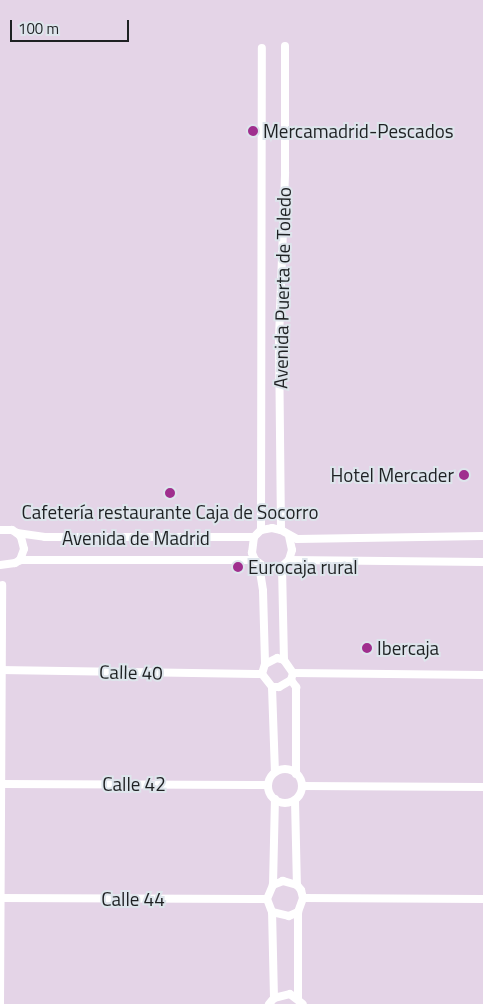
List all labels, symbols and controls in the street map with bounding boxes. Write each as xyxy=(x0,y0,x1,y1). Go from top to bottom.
scale bar xyxy=(12,10,131,42)
text: 100 m xyxy=(18,17,59,40)
place label: Mercamadrid-Pescados xyxy=(263,120,454,142)
marker: Mercamadrid-Pescados xyxy=(247,125,259,137)
street label: Avenida Puerta de Toledo xyxy=(269,187,295,389)
place label: Hotel Mercader xyxy=(331,464,454,486)
marker: Hotel Mercader xyxy=(458,469,470,481)
marker: Cafetería restaurante Caja de Socorro xyxy=(164,487,176,499)
place label: Cafetería restaurante Caja de Socorro xyxy=(21,501,319,523)
street label: Avenida de Madrid xyxy=(62,527,210,549)
place label: Eurocaja rural xyxy=(248,556,358,578)
marker: Eurocaja rural xyxy=(232,561,244,573)
place label: Ibercaja xyxy=(377,637,439,659)
marker: Ibercaja xyxy=(361,642,373,654)
street label: Calle 40 xyxy=(99,660,163,684)
street label: Calle 42 xyxy=(102,773,166,795)
street label: Calle 44 xyxy=(101,888,165,910)

